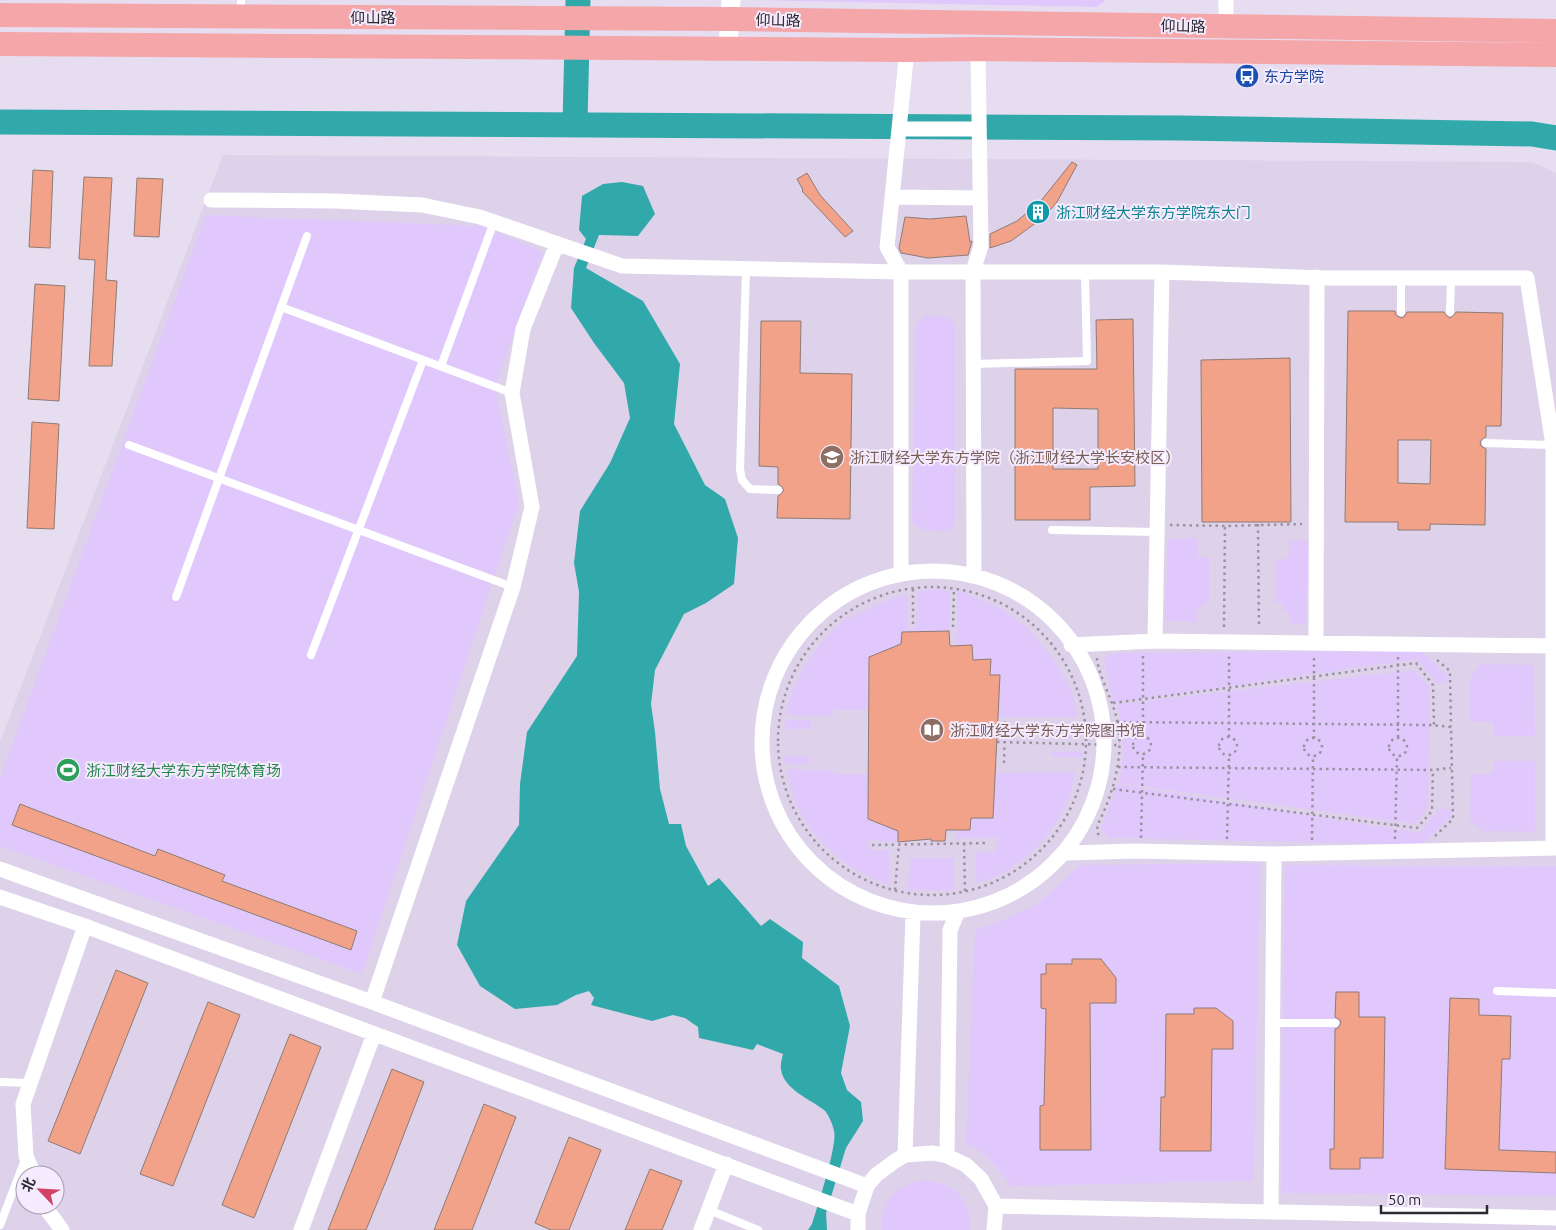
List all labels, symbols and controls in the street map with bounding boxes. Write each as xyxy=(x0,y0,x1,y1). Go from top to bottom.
street label: 仰山路 xyxy=(350,9,396,26)
street label: 仰山路 xyxy=(755,11,801,29)
street label: 仰山路 xyxy=(1160,17,1206,35)
bus stop icon: 东方学院 xyxy=(1234,63,1260,89)
place label: 东方学院 xyxy=(1264,68,1324,85)
building icon: 浙江财经大学东方学院东大门 xyxy=(1025,199,1051,225)
place label: 浙江财经大学东方学院东大门 xyxy=(1056,204,1251,221)
school or university icon: 浙江财经大学东方学院（浙江财经大学长安校区） xyxy=(819,444,845,470)
place label: 浙江财经大学东方学院（浙江财经大学长安校区） xyxy=(850,449,1180,466)
library icon: 浙江财经大学东方学院图书馆 xyxy=(919,717,945,743)
place label: 浙江财经大学东方学院图书馆 xyxy=(950,722,1145,739)
sports icon: 浙江财经大学东方学院体育场 xyxy=(55,757,81,783)
place label: 浙江财经大学东方学院体育场 xyxy=(86,762,281,779)
north arrow xyxy=(15,1165,65,1215)
text: 北 xyxy=(18,1175,38,1194)
scale bar xyxy=(1381,1182,1487,1214)
text: 50 m xyxy=(1388,1191,1421,1208)

